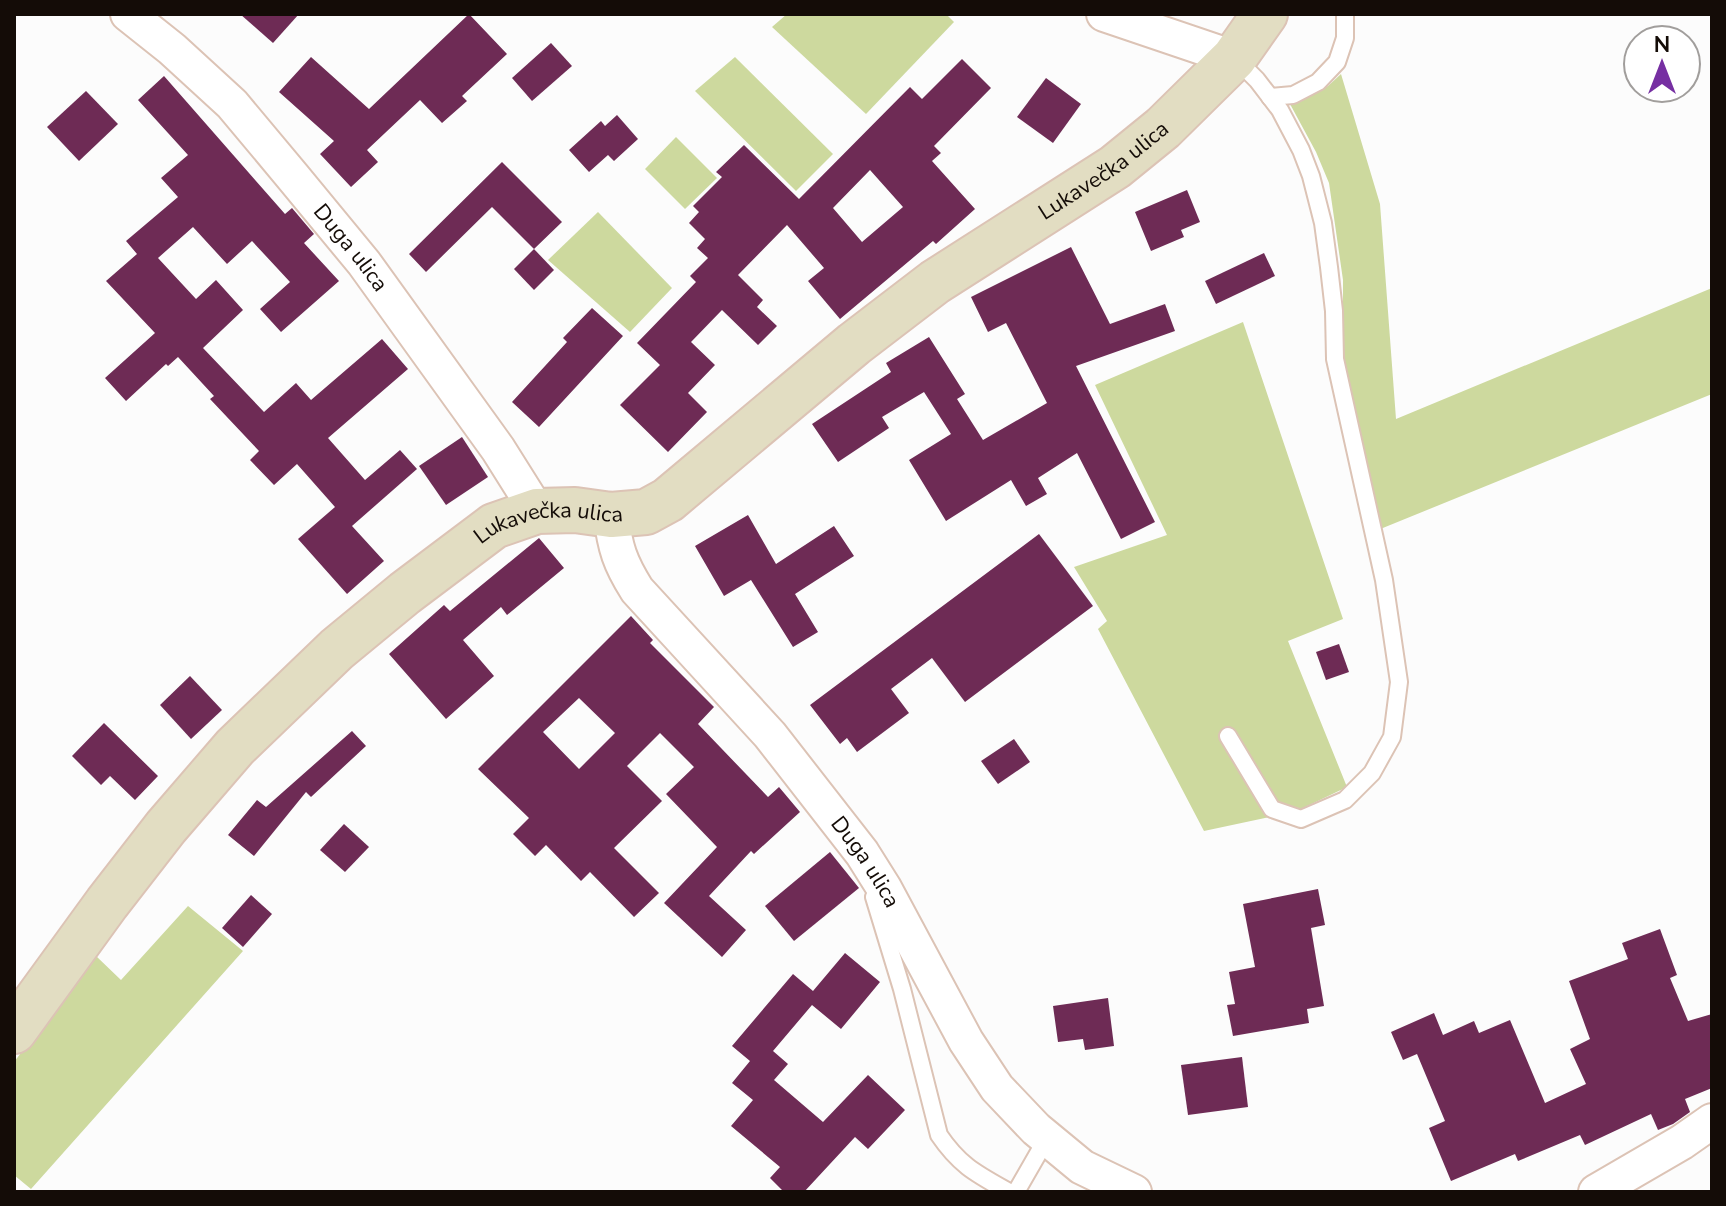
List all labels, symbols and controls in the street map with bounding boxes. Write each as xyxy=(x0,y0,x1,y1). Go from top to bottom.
north arrow xyxy=(1622,24,1702,104)
text: N xyxy=(1654,30,1670,60)
street label: Lukavečka ulica xyxy=(1033,114,1175,227)
street label: Duga ulica xyxy=(306,197,395,298)
street label: Lukavečka ulica xyxy=(468,495,624,551)
street label: Duga ulica xyxy=(824,810,907,913)

